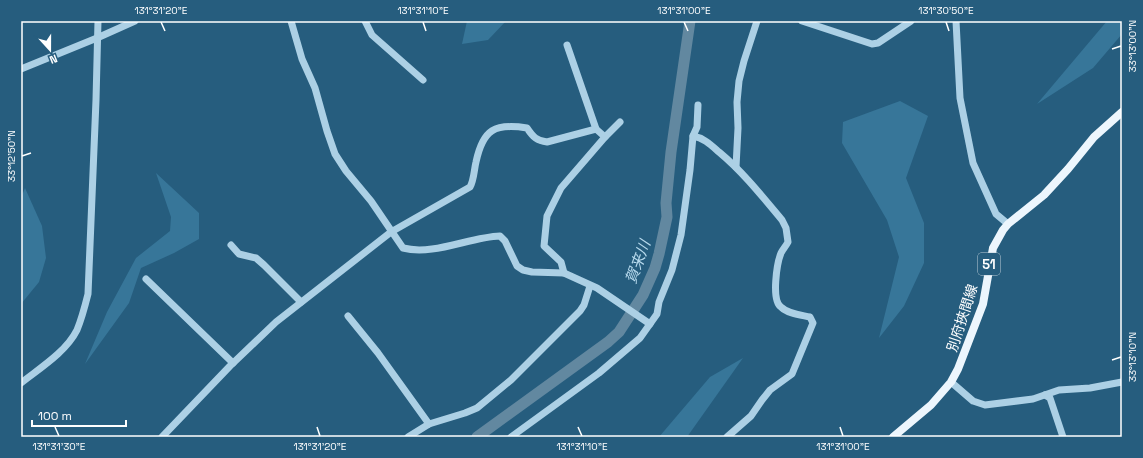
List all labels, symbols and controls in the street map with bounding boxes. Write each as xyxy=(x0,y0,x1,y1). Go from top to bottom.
text: 131°31'20"E xyxy=(135,4,188,17)
text: 131°31'10"E xyxy=(397,4,449,17)
text: 131°31'00"E xyxy=(657,4,711,17)
text: 131°30'50"E xyxy=(918,4,974,17)
text: 33°13'00"N xyxy=(1126,20,1139,72)
north arrow xyxy=(30,30,70,70)
text: N xyxy=(48,51,60,67)
text: 33°12'50"N xyxy=(5,130,18,182)
water label: 賀来川 xyxy=(621,236,655,286)
road number: 51 xyxy=(978,253,1000,275)
street label: 別府挾間線 xyxy=(943,282,981,354)
text: 33°13'10"N xyxy=(1126,332,1139,382)
scale bar xyxy=(32,402,126,428)
text: 100 m xyxy=(38,408,72,424)
text: 131°31'30"E xyxy=(33,440,86,453)
text: 131°31'20"E xyxy=(294,440,347,453)
text: 131°31'10"E xyxy=(556,440,608,453)
text: 131°31'00"E xyxy=(816,440,870,453)

